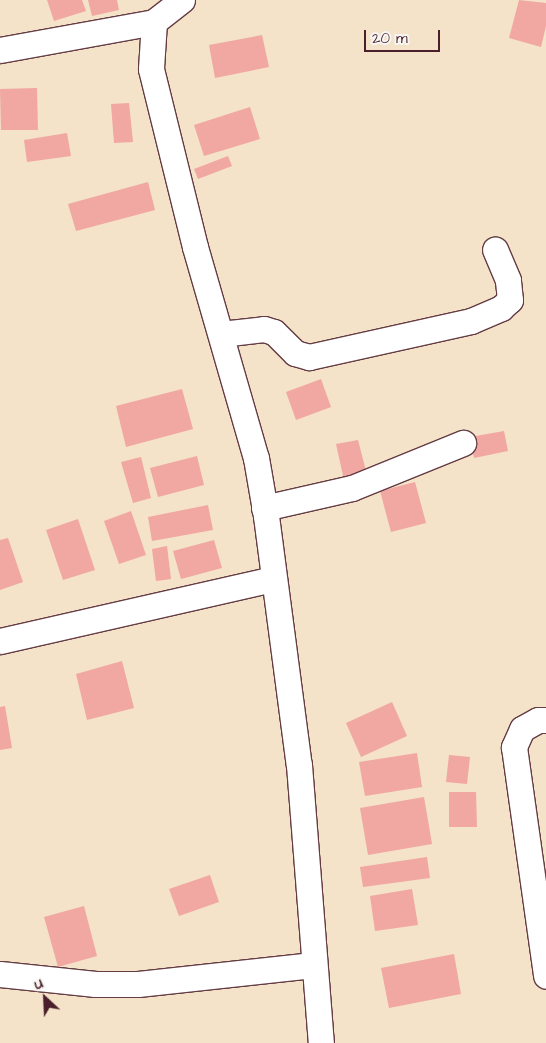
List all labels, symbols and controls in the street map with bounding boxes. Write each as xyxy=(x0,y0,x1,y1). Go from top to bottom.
scale bar xyxy=(366,20,442,52)
text: 20 m xyxy=(372,28,408,49)
north arrow xyxy=(20,973,70,1023)
text: U xyxy=(31,974,46,995)

